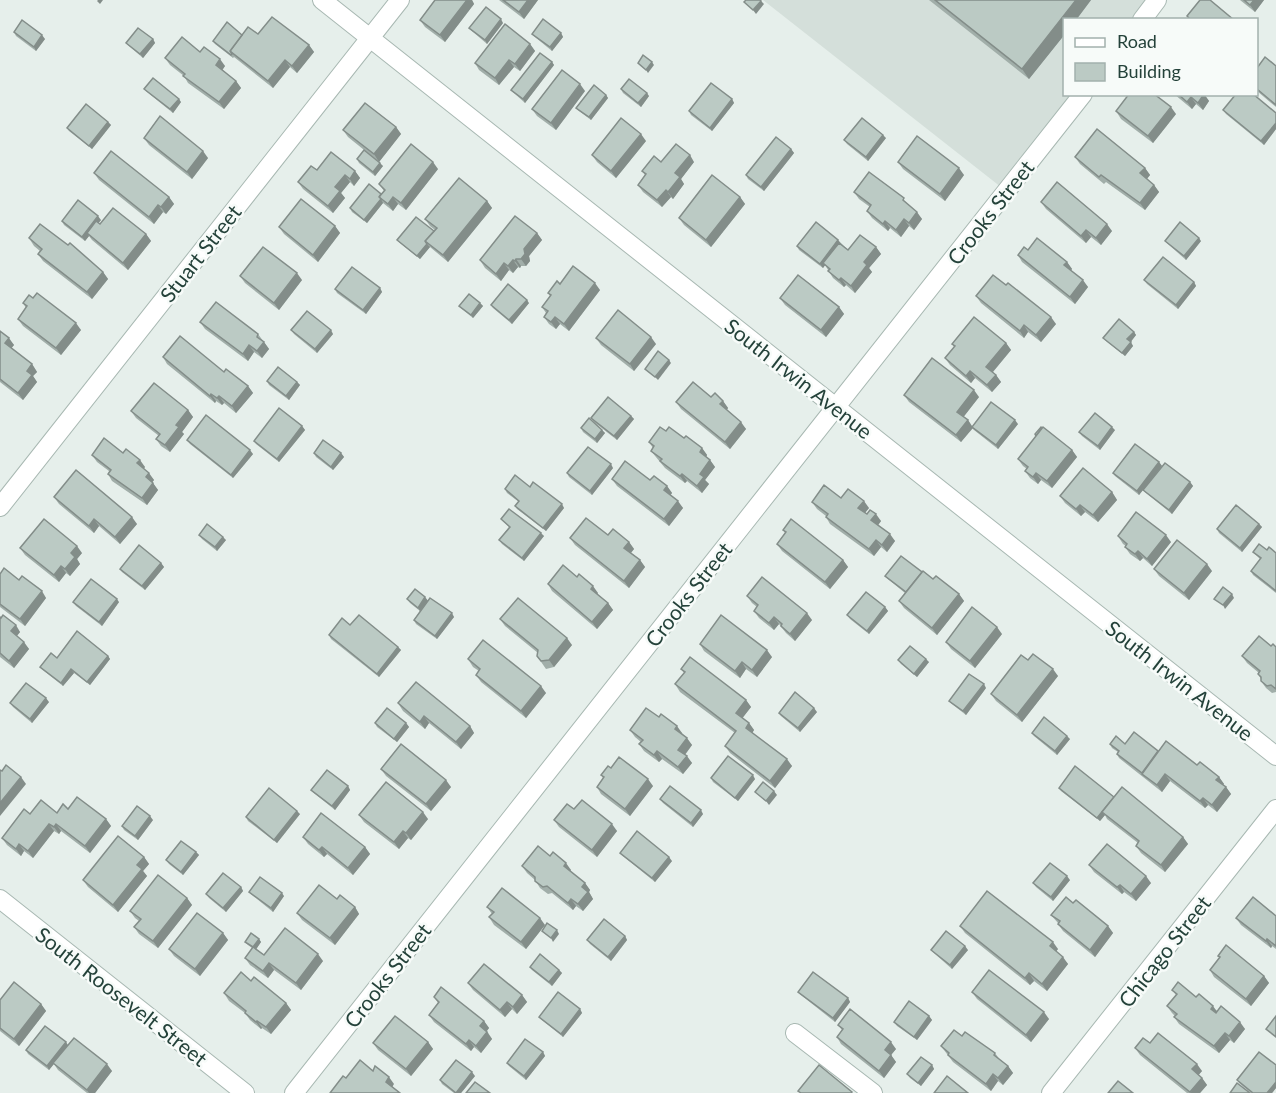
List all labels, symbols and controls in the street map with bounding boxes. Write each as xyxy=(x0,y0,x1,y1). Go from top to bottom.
legend xyxy=(1063,18,1258,96)
text: Road xyxy=(1117,30,1157,52)
text: Building xyxy=(1117,60,1181,82)
street label: Crooks Street xyxy=(942,155,1039,269)
street label: Stuart Street xyxy=(154,199,246,307)
street label: South Irwin Avenue xyxy=(720,313,878,443)
street label: Crooks Street xyxy=(640,537,737,651)
street label: South Irwin Avenue xyxy=(1101,615,1259,745)
street label: Chicago Street xyxy=(1113,890,1216,1012)
street label: Crooks Street xyxy=(339,918,436,1032)
street label: South Roosevelt Street xyxy=(31,921,213,1071)

